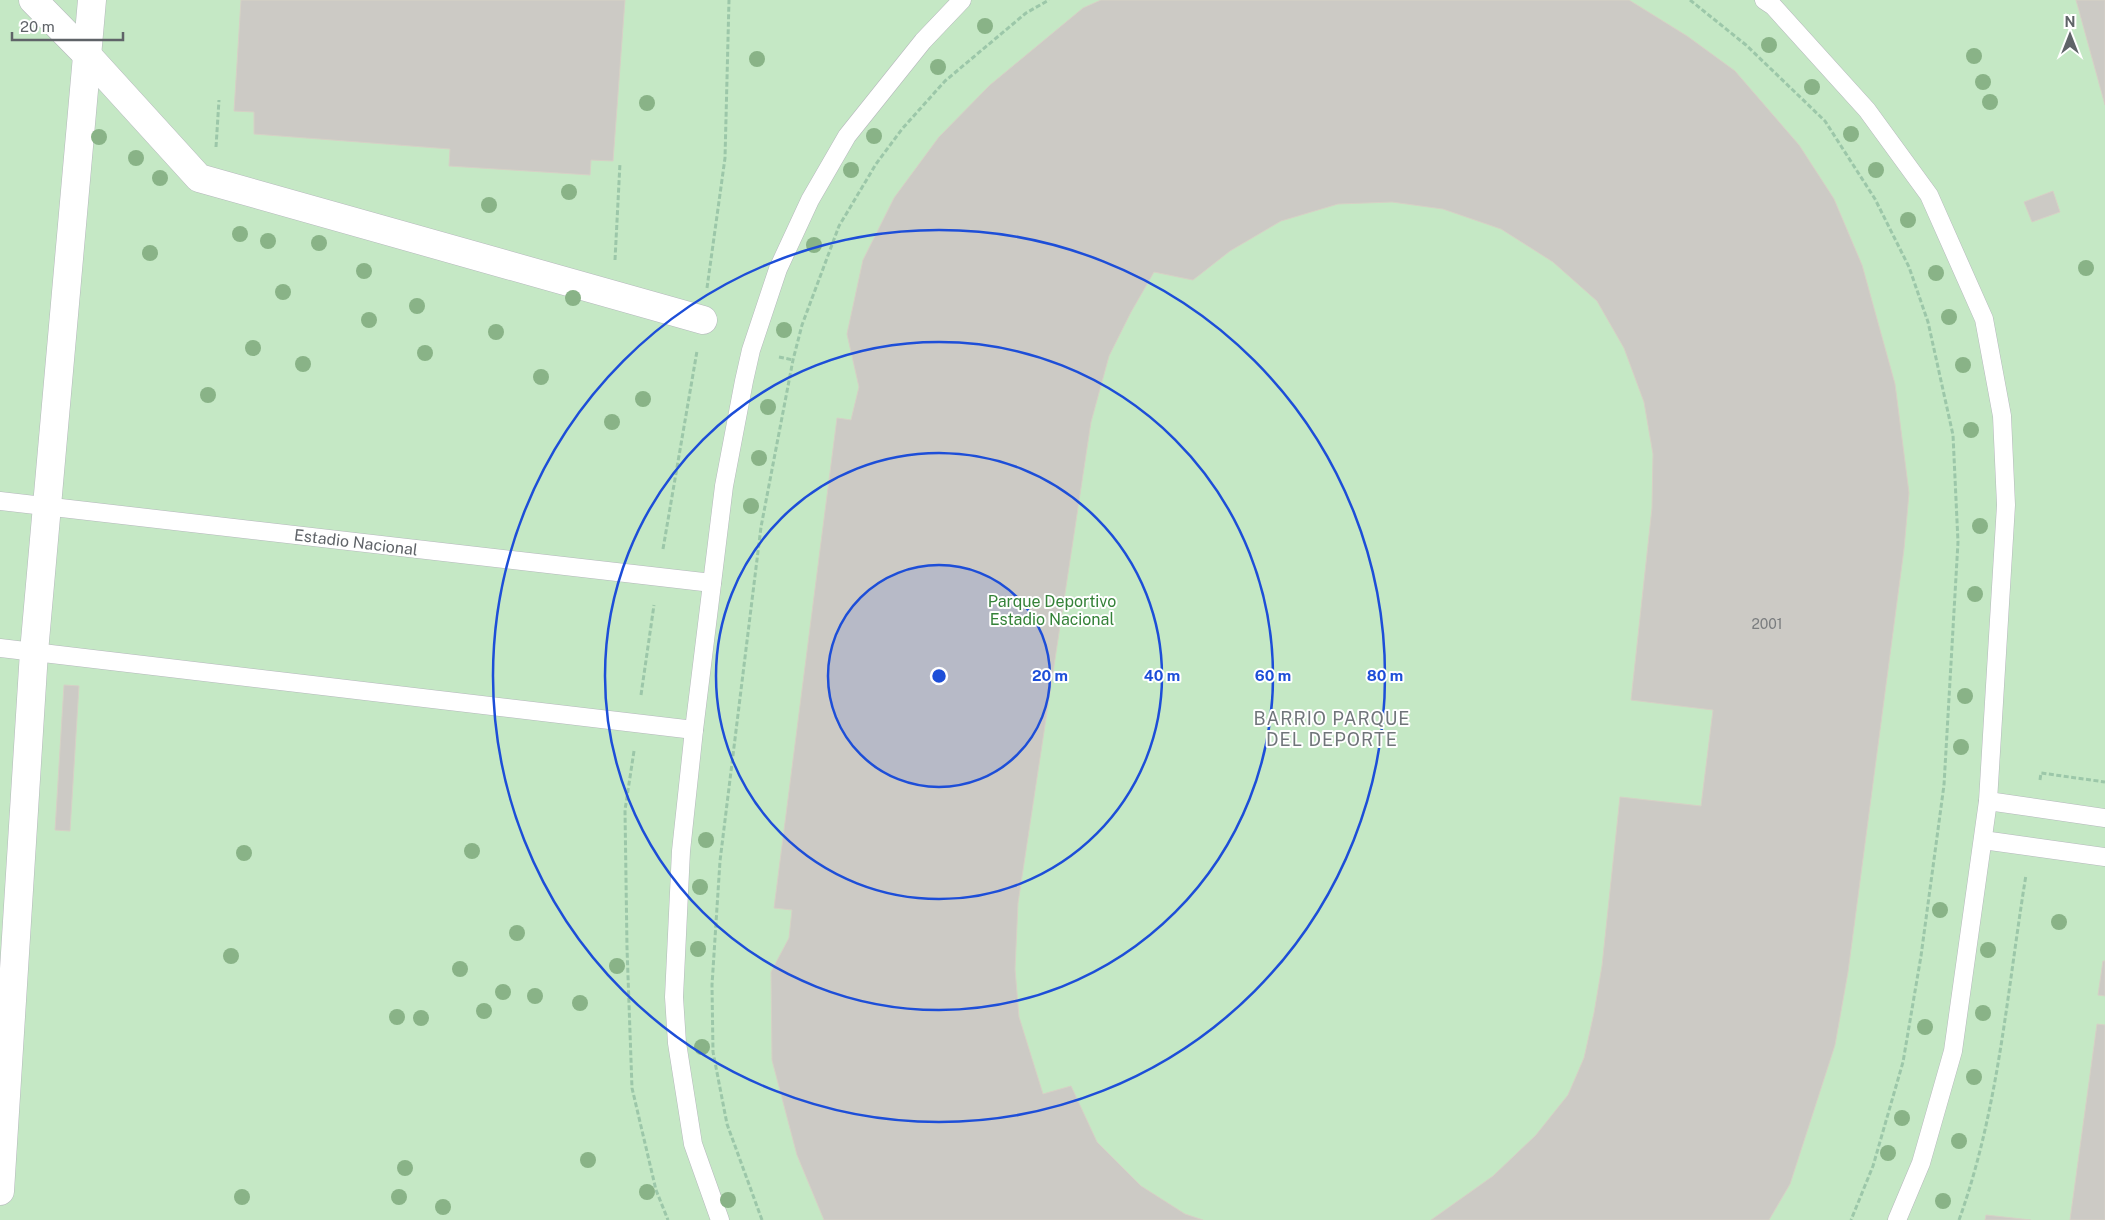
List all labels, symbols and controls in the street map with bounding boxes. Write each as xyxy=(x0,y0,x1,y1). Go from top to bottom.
scale bar xyxy=(12,10,124,42)
north arrow xyxy=(2045,10,2095,60)
text: N xyxy=(2065,14,2075,30)
text: 20 m xyxy=(20,18,55,35)
street label: Estadio Nacional xyxy=(293,525,419,560)
park label: Parque Deportivo Estadio Nacional xyxy=(988,592,1116,629)
house number: 2001 xyxy=(1751,616,1783,632)
centre of rings xyxy=(930,667,948,685)
text: 20 m xyxy=(1032,667,1068,684)
text: 40 m xyxy=(1144,667,1180,684)
text: 60 m xyxy=(1255,667,1291,684)
text: 80 m xyxy=(1367,667,1403,684)
district label: BARRIO PARQUE DEL DEPORTE xyxy=(1254,708,1410,750)

